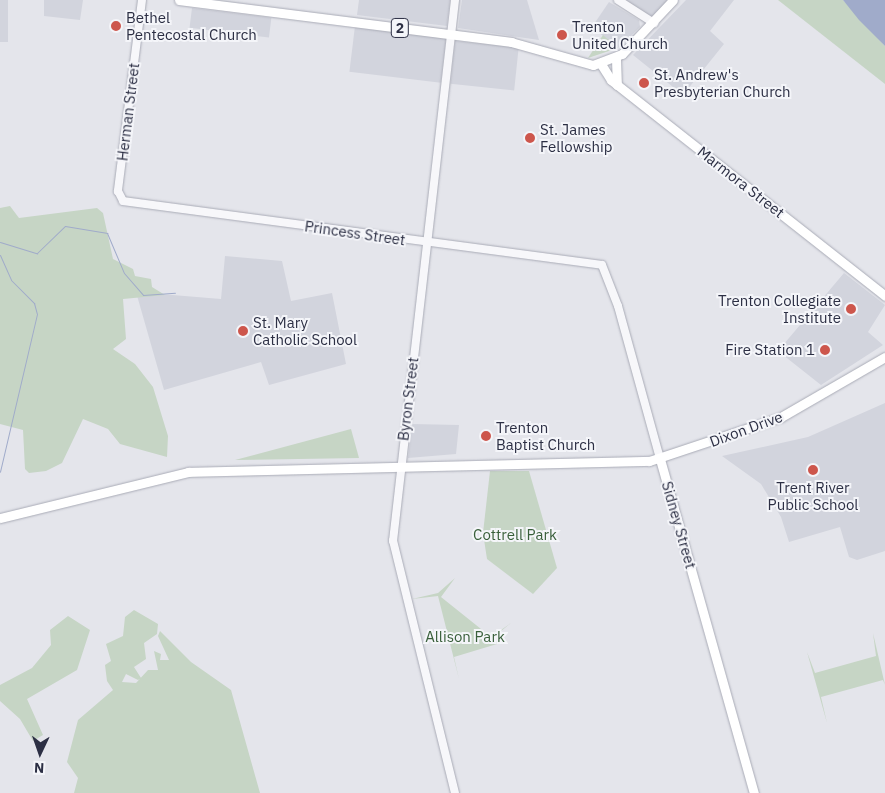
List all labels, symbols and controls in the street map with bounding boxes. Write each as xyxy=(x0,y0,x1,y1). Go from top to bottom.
place label: Bethel Pentecostal Church xyxy=(126,8,257,43)
road number: 2 xyxy=(390,16,410,40)
place label: Trenton United Church xyxy=(572,17,668,52)
marker: Bethel Pentecostal Church xyxy=(110,20,122,32)
marker: Trenton United Church xyxy=(556,29,568,41)
street label: Herman Street xyxy=(113,62,143,162)
place label: St. Andrew's Presbyterian Church xyxy=(654,65,791,100)
marker: St. Andrew's Presbyterian Church xyxy=(638,77,650,89)
place label: St. James Fellowship xyxy=(540,120,612,155)
marker: St. James Fellowship xyxy=(524,132,536,144)
street label: Marmora Street xyxy=(694,142,788,222)
street label: Princess Street xyxy=(303,217,407,249)
place label: Trenton Collegiate Institute xyxy=(718,291,841,326)
marker: Trenton Collegiate Institute xyxy=(845,303,857,315)
place label: St. Mary Catholic School xyxy=(253,313,357,348)
marker: St. Mary Catholic School xyxy=(237,325,249,337)
place label: Fire Station 1 xyxy=(725,341,815,359)
marker: Fire Station 1 xyxy=(819,344,831,356)
street label: Byron Street xyxy=(394,356,422,442)
street label: Dixon Drive xyxy=(707,407,785,451)
place label: Trenton Baptist Church xyxy=(496,418,595,453)
marker: Trenton Baptist Church xyxy=(480,430,492,442)
marker: Trent River Public School xyxy=(807,464,819,476)
place label: Trent River Public School xyxy=(768,478,858,513)
street label: Sidney Street xyxy=(658,479,700,571)
park label: Cottrell Park xyxy=(473,526,557,544)
park label: Allison Park xyxy=(425,628,505,646)
north arrow xyxy=(15,728,65,778)
text: N xyxy=(34,759,45,777)

